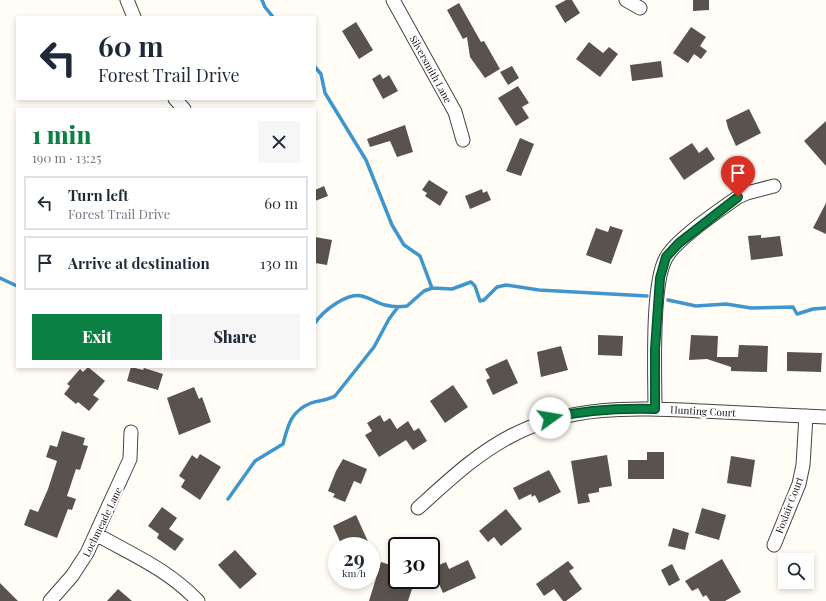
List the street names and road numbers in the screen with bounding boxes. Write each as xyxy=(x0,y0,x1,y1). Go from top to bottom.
street label: Silversmith Lane xyxy=(407,33,455,105)
street label: Hunting Court xyxy=(670,402,737,420)
street label: Foxlair Court xyxy=(772,474,806,535)
street label: Lochmeade Lane xyxy=(79,485,125,559)

